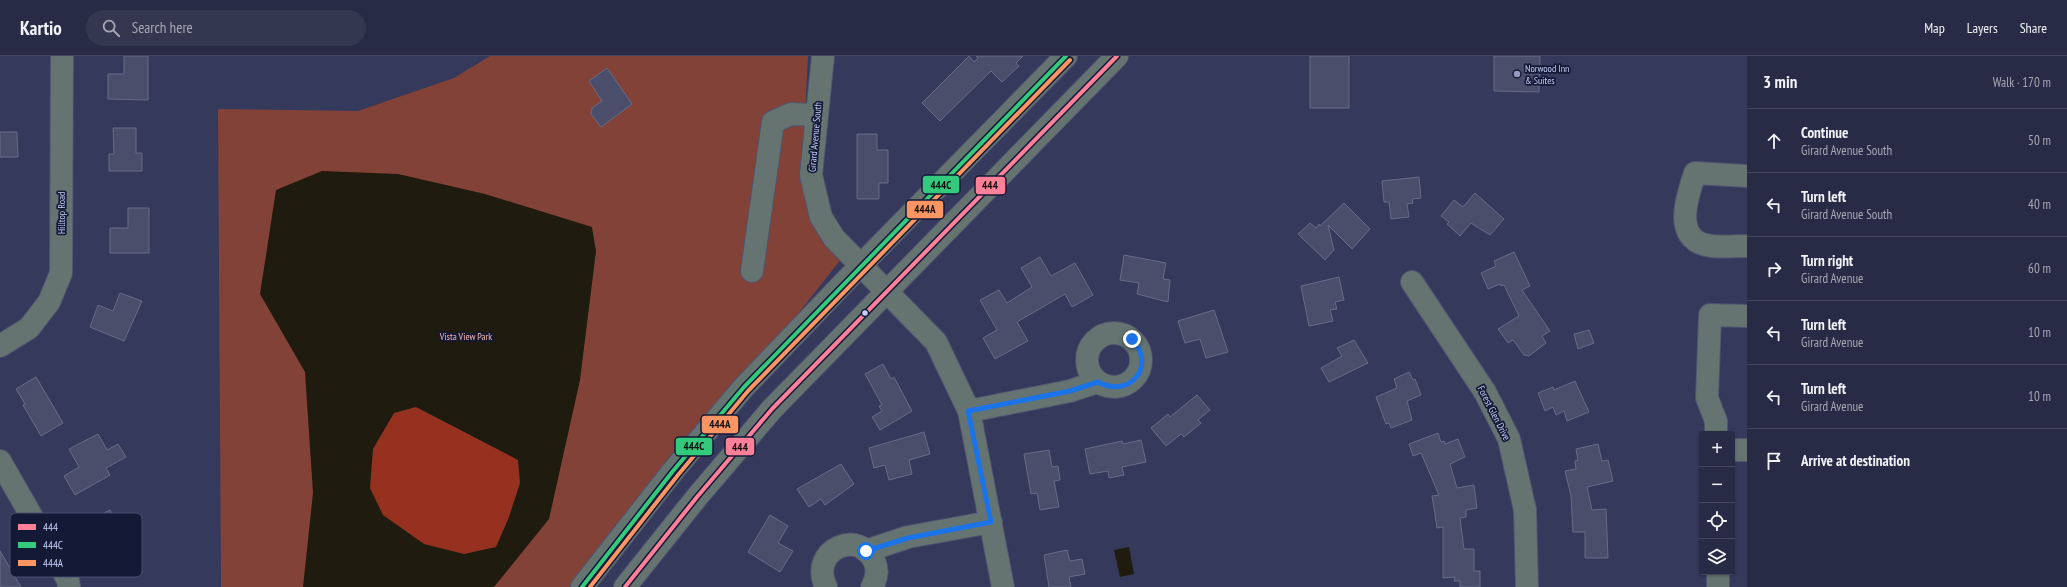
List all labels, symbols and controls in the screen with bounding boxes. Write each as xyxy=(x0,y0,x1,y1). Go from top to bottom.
search box xyxy=(86,10,366,46)
text: Kartio xyxy=(20,16,62,40)
icon: search xyxy=(100,17,122,39)
text: Search here xyxy=(132,18,193,37)
text: Map xyxy=(1924,19,1945,37)
text: Layers xyxy=(1967,19,1998,37)
text: Share xyxy=(2020,19,2047,37)
place label: Norwood Inn & Suites xyxy=(1525,62,1569,87)
marker: Norwood Inn & Suites xyxy=(1512,69,1522,79)
text: 3 min xyxy=(1763,71,1797,93)
text: Walk · 170 m xyxy=(1993,74,2051,91)
street label: Girard Avenue South xyxy=(805,101,825,173)
text: Continue xyxy=(1801,123,1848,142)
icon: ahead xyxy=(1763,130,1785,152)
text: 50 m xyxy=(2028,132,2051,149)
text: Girard Avenue South xyxy=(1801,142,1892,159)
line badge: 444C xyxy=(922,175,960,194)
line badge: 444 xyxy=(975,176,1006,195)
text: 444C xyxy=(931,178,951,192)
text: 444 xyxy=(982,178,999,192)
text: Turn left xyxy=(1801,187,1846,206)
street label: Hilltop Road xyxy=(55,192,68,234)
icon: left xyxy=(1763,194,1785,216)
text: 40 m xyxy=(2028,196,2051,213)
line badge: 444A xyxy=(906,200,944,219)
text: 444A xyxy=(914,202,936,216)
text: Girard Avenue South xyxy=(1801,206,1892,223)
text: Turn right xyxy=(1801,251,1853,270)
icon: right xyxy=(1763,258,1785,280)
text: 60 m xyxy=(2028,260,2051,277)
text: Girard Avenue xyxy=(1801,270,1863,287)
unlabelled marker xyxy=(860,308,870,318)
text: Turn left xyxy=(1801,315,1846,334)
icon: left xyxy=(1763,322,1785,344)
text: 10 m xyxy=(2028,324,2051,341)
park label: Vista View Park xyxy=(439,330,492,343)
route end xyxy=(1123,330,1141,348)
text: Girard Avenue xyxy=(1801,334,1863,351)
text: Turn left xyxy=(1801,379,1846,398)
street label: Forest Glen Drive xyxy=(1475,383,1513,443)
icon: left xyxy=(1763,386,1785,408)
text: 10 m xyxy=(2028,388,2051,405)
text: Girard Avenue xyxy=(1801,398,1863,415)
line badge: 444A xyxy=(701,415,739,434)
text: 444A xyxy=(709,417,731,431)
map controls xyxy=(1699,431,1735,575)
button: + xyxy=(1699,431,1735,467)
line badge: 444C xyxy=(675,437,713,456)
line badge: 444 xyxy=(725,437,755,456)
text: 444C xyxy=(684,439,704,453)
text: 444 xyxy=(732,440,749,454)
icon: arrive xyxy=(1763,450,1785,472)
text: Arrive at destination xyxy=(1801,451,1910,470)
button: − xyxy=(1699,467,1735,503)
button: locate xyxy=(1699,503,1735,539)
legend xyxy=(10,513,142,577)
text: 444 xyxy=(43,520,58,534)
text: 444C xyxy=(43,538,63,552)
button: layers xyxy=(1699,539,1735,575)
route start xyxy=(857,542,875,560)
text: 444A xyxy=(43,556,64,570)

